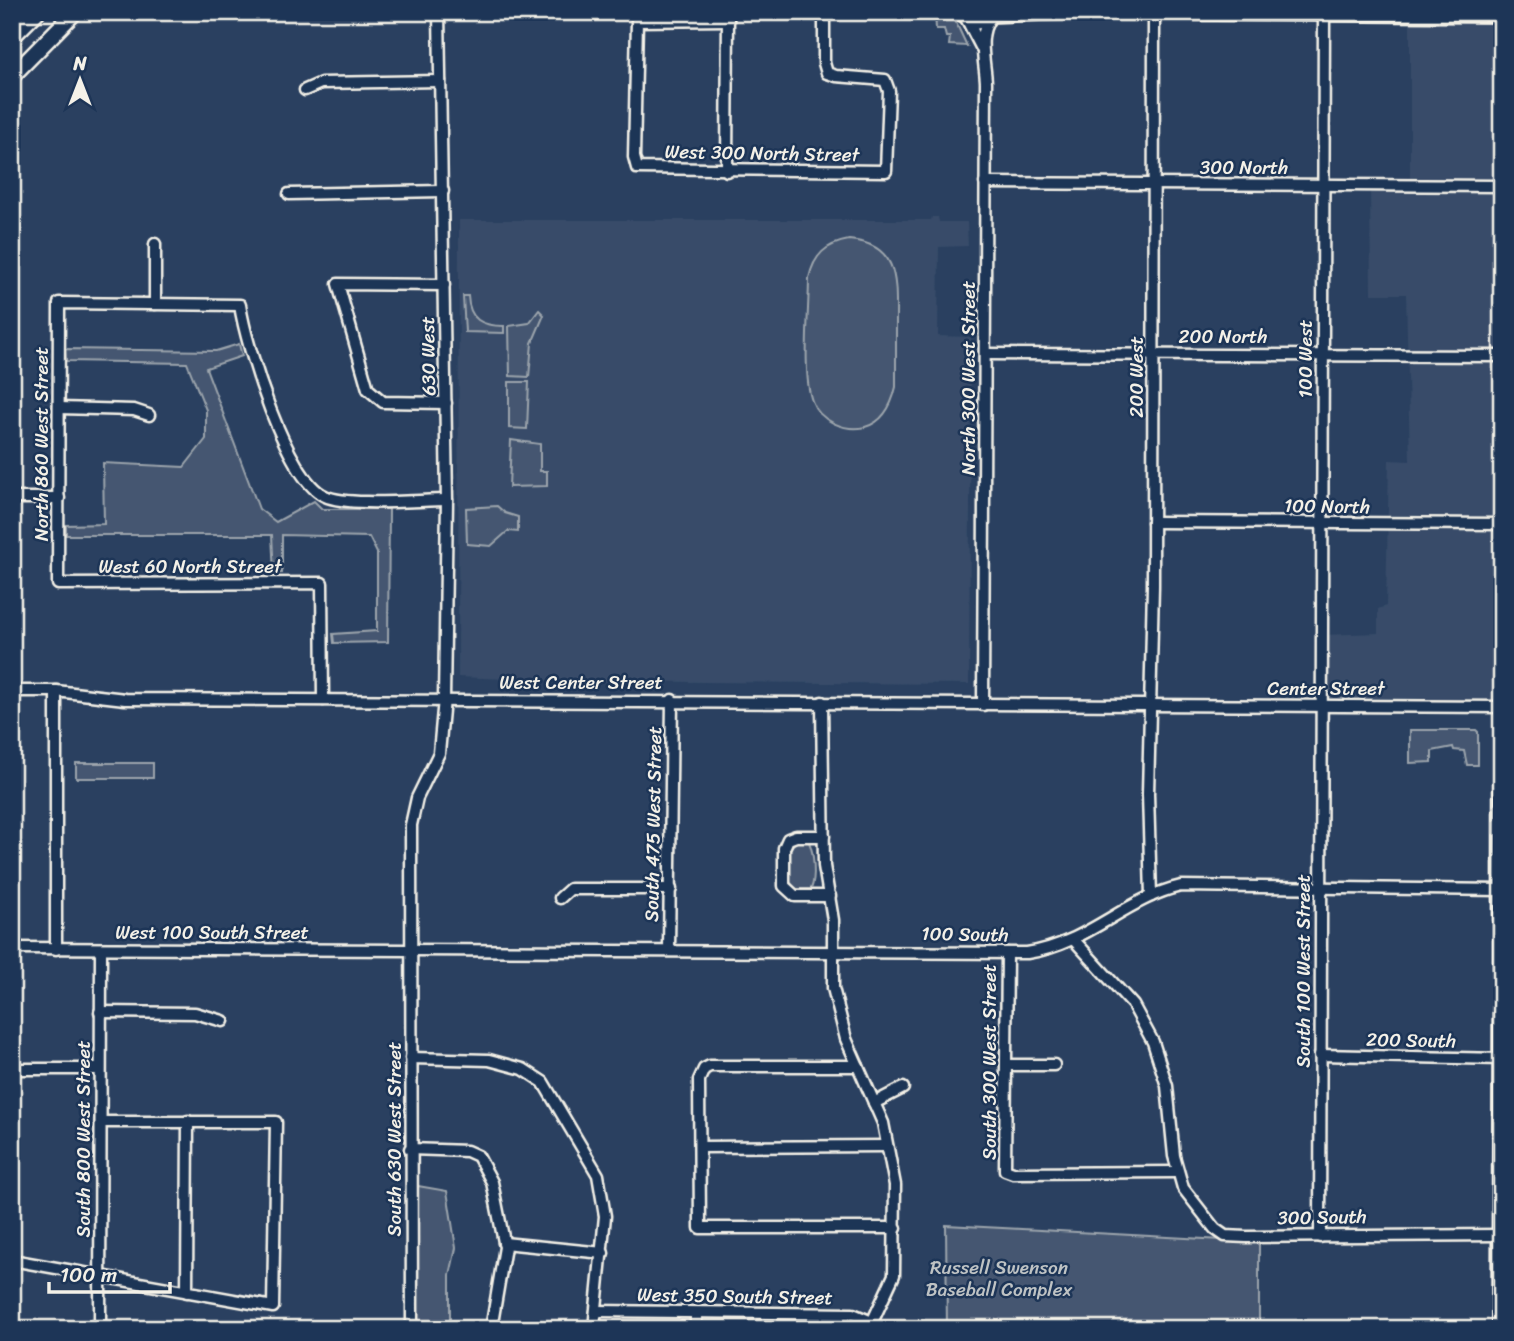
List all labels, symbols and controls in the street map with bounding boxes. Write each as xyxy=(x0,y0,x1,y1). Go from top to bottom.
north arrow xyxy=(46,46,116,116)
text: N xyxy=(72,47,87,80)
street label: West 300 North Street xyxy=(664,135,861,171)
street label: 300 North xyxy=(1200,151,1288,184)
street label: North 300 West Street xyxy=(952,281,985,475)
street label: 630 West xyxy=(411,316,445,396)
street label: 200 North xyxy=(1179,320,1267,353)
street label: 100 West xyxy=(1289,320,1322,398)
street label: 200 West xyxy=(1120,336,1153,418)
street label: North 860 West Street xyxy=(25,347,58,541)
street label: 100 North xyxy=(1284,489,1370,523)
street label: West 60 North Street xyxy=(98,550,283,583)
street label: West Center Street xyxy=(499,666,663,699)
street label: Center Street xyxy=(1267,672,1386,705)
street label: South 475 West Street xyxy=(635,726,671,922)
street label: South 100 West Street xyxy=(1287,874,1320,1068)
street label: West 100 South Street xyxy=(115,916,309,949)
street label: 100 South xyxy=(921,917,1009,951)
street label: South 300 West Street xyxy=(973,964,1006,1160)
street label: 200 South xyxy=(1366,1023,1456,1057)
street label: South 800 West Street xyxy=(67,1041,100,1238)
street label: South 630 West Street xyxy=(378,1042,411,1236)
street label: 300 South xyxy=(1277,1200,1367,1234)
scale bar xyxy=(49,1250,170,1294)
park label: Russell Swenson Baseball Complex xyxy=(926,1251,1073,1306)
text: 100 m xyxy=(60,1256,117,1294)
street label: West 350 South Street xyxy=(637,1278,833,1314)

